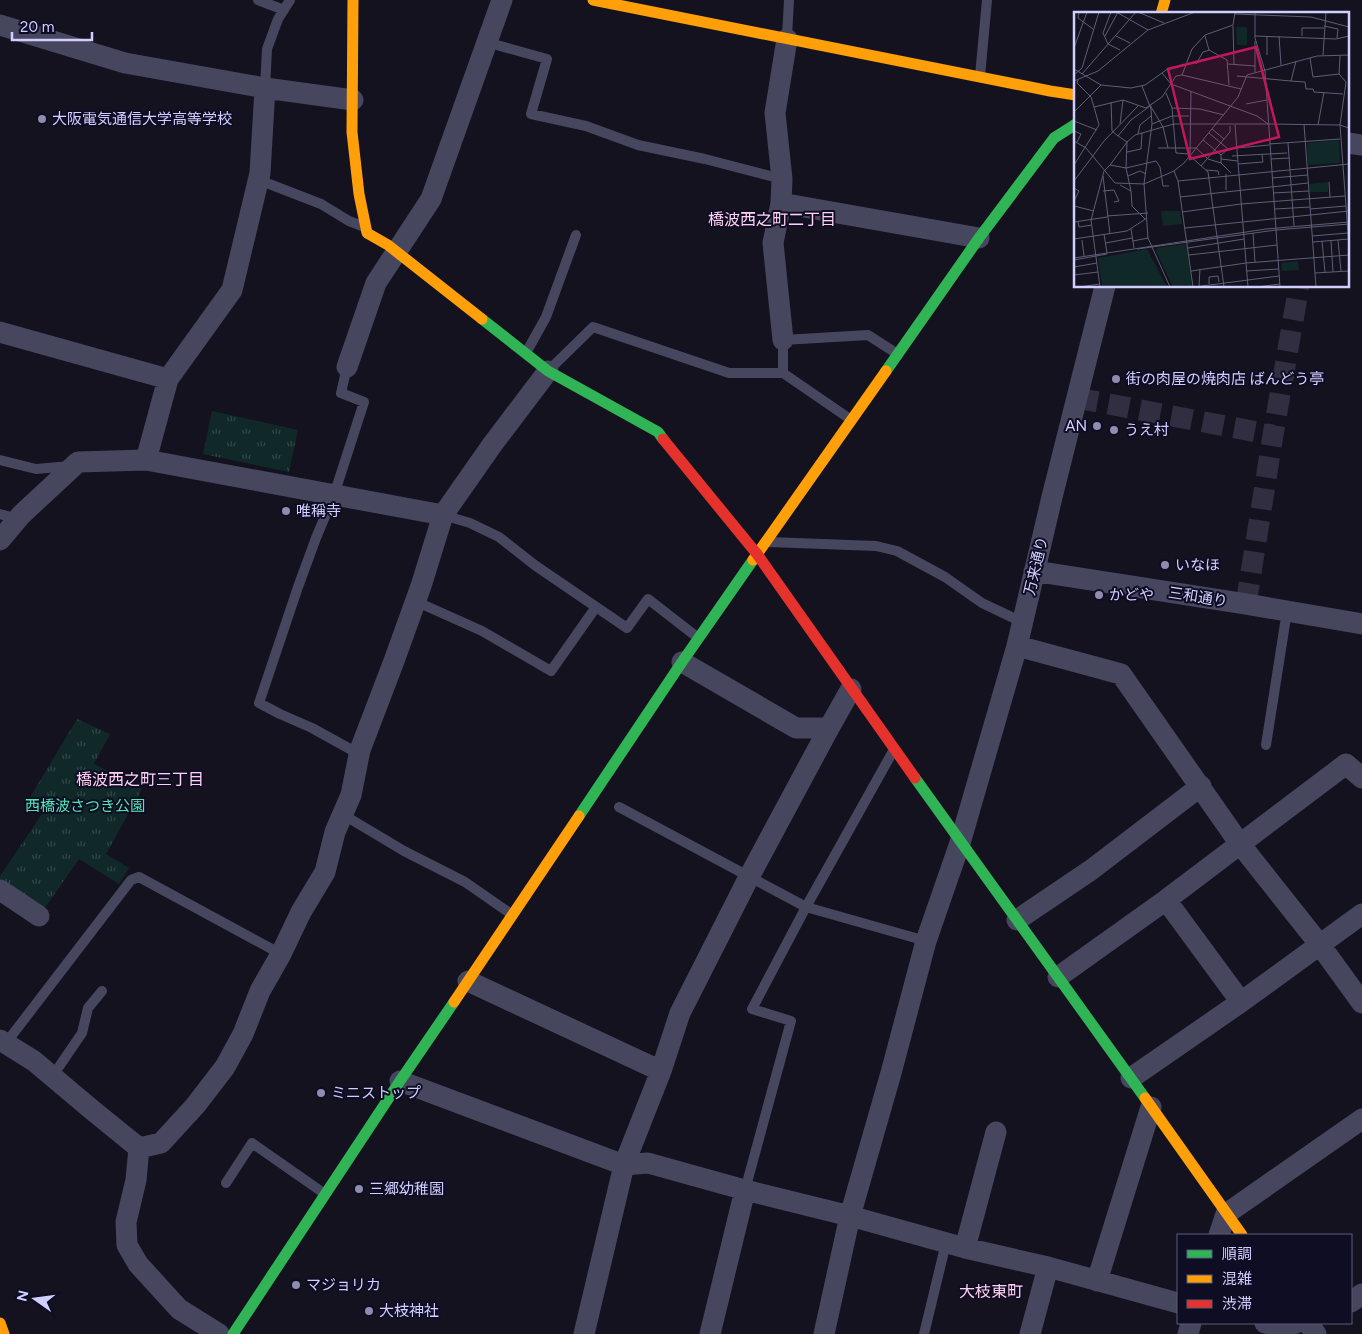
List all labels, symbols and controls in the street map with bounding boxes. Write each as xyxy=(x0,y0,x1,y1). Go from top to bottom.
scale bar xyxy=(12,10,92,42)
inset map xyxy=(1074,12,1350,288)
text: 20 m xyxy=(20,18,54,36)
place label: 大阪電気通信大学高等学校 xyxy=(52,110,232,128)
marker: 大阪電気通信大学高等学校 xyxy=(36,113,48,125)
district label: 橋波西之町二丁目 xyxy=(708,210,836,229)
place label: 街の肉屋の焼肉店 ばんどう亭 xyxy=(1126,370,1324,388)
marker: 街の肉屋の焼肉店 ばんどう亭 xyxy=(1110,373,1122,385)
place label: AN xyxy=(1065,417,1087,435)
marker: AN xyxy=(1091,420,1103,432)
place label: うえ村 xyxy=(1124,421,1169,439)
marker: うえ村 xyxy=(1108,424,1120,436)
place label: 唯稱寺 xyxy=(296,502,341,520)
marker: 唯稱寺 xyxy=(280,505,292,517)
street label: 万来通り xyxy=(1020,535,1052,597)
place label: いなほ xyxy=(1175,556,1220,574)
marker: いなほ xyxy=(1159,559,1171,571)
street label: 三和通り xyxy=(1167,583,1229,611)
place label: かどや xyxy=(1109,586,1154,604)
marker: かどや xyxy=(1093,589,1105,601)
district label: 橋波西之町三丁目 xyxy=(76,770,204,789)
park label: 西橋波さつき公園 xyxy=(25,797,145,815)
place label: ミニストップ xyxy=(331,1084,421,1102)
marker: ミニストップ xyxy=(315,1087,327,1099)
place label: 三郷幼稚園 xyxy=(369,1180,444,1198)
marker: 三郷幼稚園 xyxy=(353,1183,365,1195)
legend xyxy=(1177,1234,1352,1324)
text: 順調 xyxy=(1222,1245,1252,1263)
text: 混雑 xyxy=(1222,1270,1252,1288)
north arrow xyxy=(10,1274,60,1324)
place label: マジョリカ xyxy=(306,1276,381,1294)
marker: マジョリカ xyxy=(290,1279,302,1291)
district label: 大枝東町 xyxy=(959,1282,1023,1301)
text: N xyxy=(13,1289,32,1303)
text: 渋滞 xyxy=(1222,1295,1252,1313)
place label: 大枝神社 xyxy=(379,1302,439,1320)
marker: 大枝神社 xyxy=(363,1305,375,1317)

